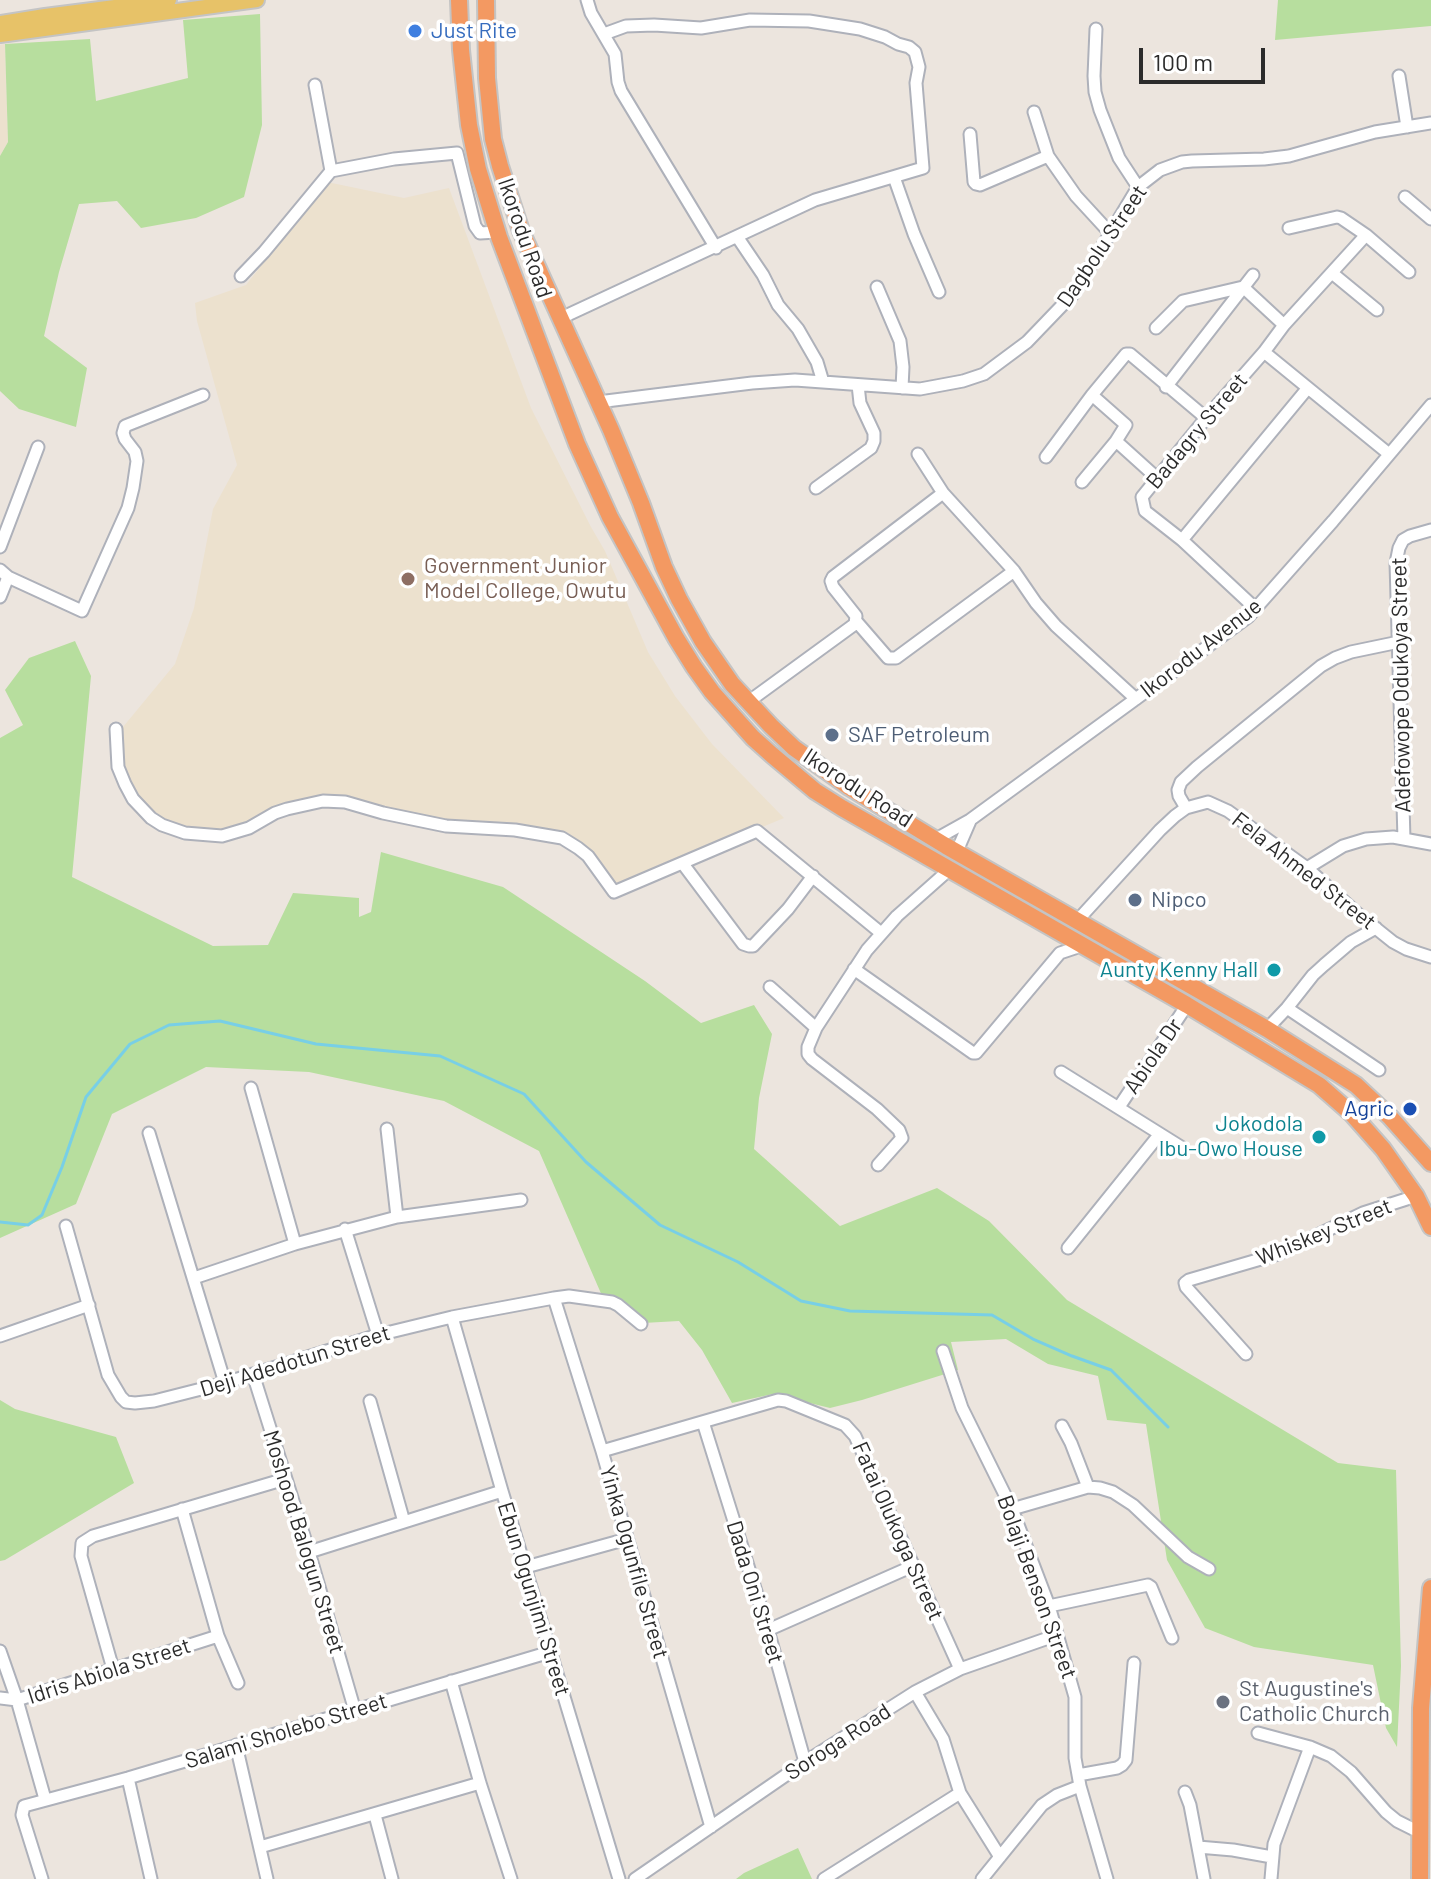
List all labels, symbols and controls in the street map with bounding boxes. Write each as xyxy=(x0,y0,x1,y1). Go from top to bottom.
place label: Just Rite xyxy=(431,18,517,44)
marker: Just Rite xyxy=(406,22,424,40)
scale bar xyxy=(1143,32,1269,82)
text: 100 m xyxy=(1153,47,1213,76)
street label: Ikorodu Road xyxy=(492,175,558,301)
street label: Dagbolu Street xyxy=(1051,180,1153,312)
street label: Badagry Street xyxy=(1141,368,1253,494)
place label: Government Junior Model College, Owutu xyxy=(424,553,626,604)
street label: Adefowope Odukoya Street xyxy=(1386,557,1416,813)
marker: Government Junior Model College, Owutu xyxy=(399,570,417,588)
street label: Ikorodu Avenue xyxy=(1135,593,1267,703)
place label: SAF Petroleum xyxy=(848,722,990,748)
marker: SAF Petroleum xyxy=(823,726,841,744)
street label: Ikorodu Road xyxy=(798,743,918,833)
street label: Fela Ahmed Street xyxy=(1227,807,1381,935)
place label: Nipco xyxy=(1151,887,1207,913)
marker: Nipco xyxy=(1126,891,1144,909)
place label: Aunty Kenny Hall xyxy=(1100,957,1258,983)
marker: Aunty Kenny Hall xyxy=(1265,961,1283,979)
street label: Abiola Dr xyxy=(1118,1013,1188,1099)
place label: Agric xyxy=(1344,1096,1394,1122)
marker: Agric xyxy=(1401,1100,1419,1118)
place label: Jokodola Ibu-Owo House xyxy=(1159,1111,1303,1162)
marker: Jokodola Ibu-Owo House xyxy=(1310,1128,1328,1146)
street label: Whiskey Street xyxy=(1252,1193,1396,1271)
street label: Deji Adedotun Street xyxy=(197,1320,393,1402)
street label: Moshood Balogun Street xyxy=(257,1427,351,1657)
street label: Fatai Olukoga Street xyxy=(847,1438,949,1624)
street label: Yinka Ogunfile Street xyxy=(594,1462,674,1662)
street label: Bolaji Benson Street xyxy=(991,1491,1083,1683)
street label: Ebun Ogunjimi Street xyxy=(492,1499,576,1699)
street label: Dada Oni Street xyxy=(721,1517,789,1667)
street label: Idris Abiola Street xyxy=(24,1632,194,1710)
place label: St Augustine's Catholic Church xyxy=(1239,1676,1390,1728)
street label: Salami Sholebo Street xyxy=(182,1688,390,1774)
marker: St Augustine's Catholic Church xyxy=(1214,1693,1232,1711)
street label: Soroga Road xyxy=(780,1698,896,1786)

